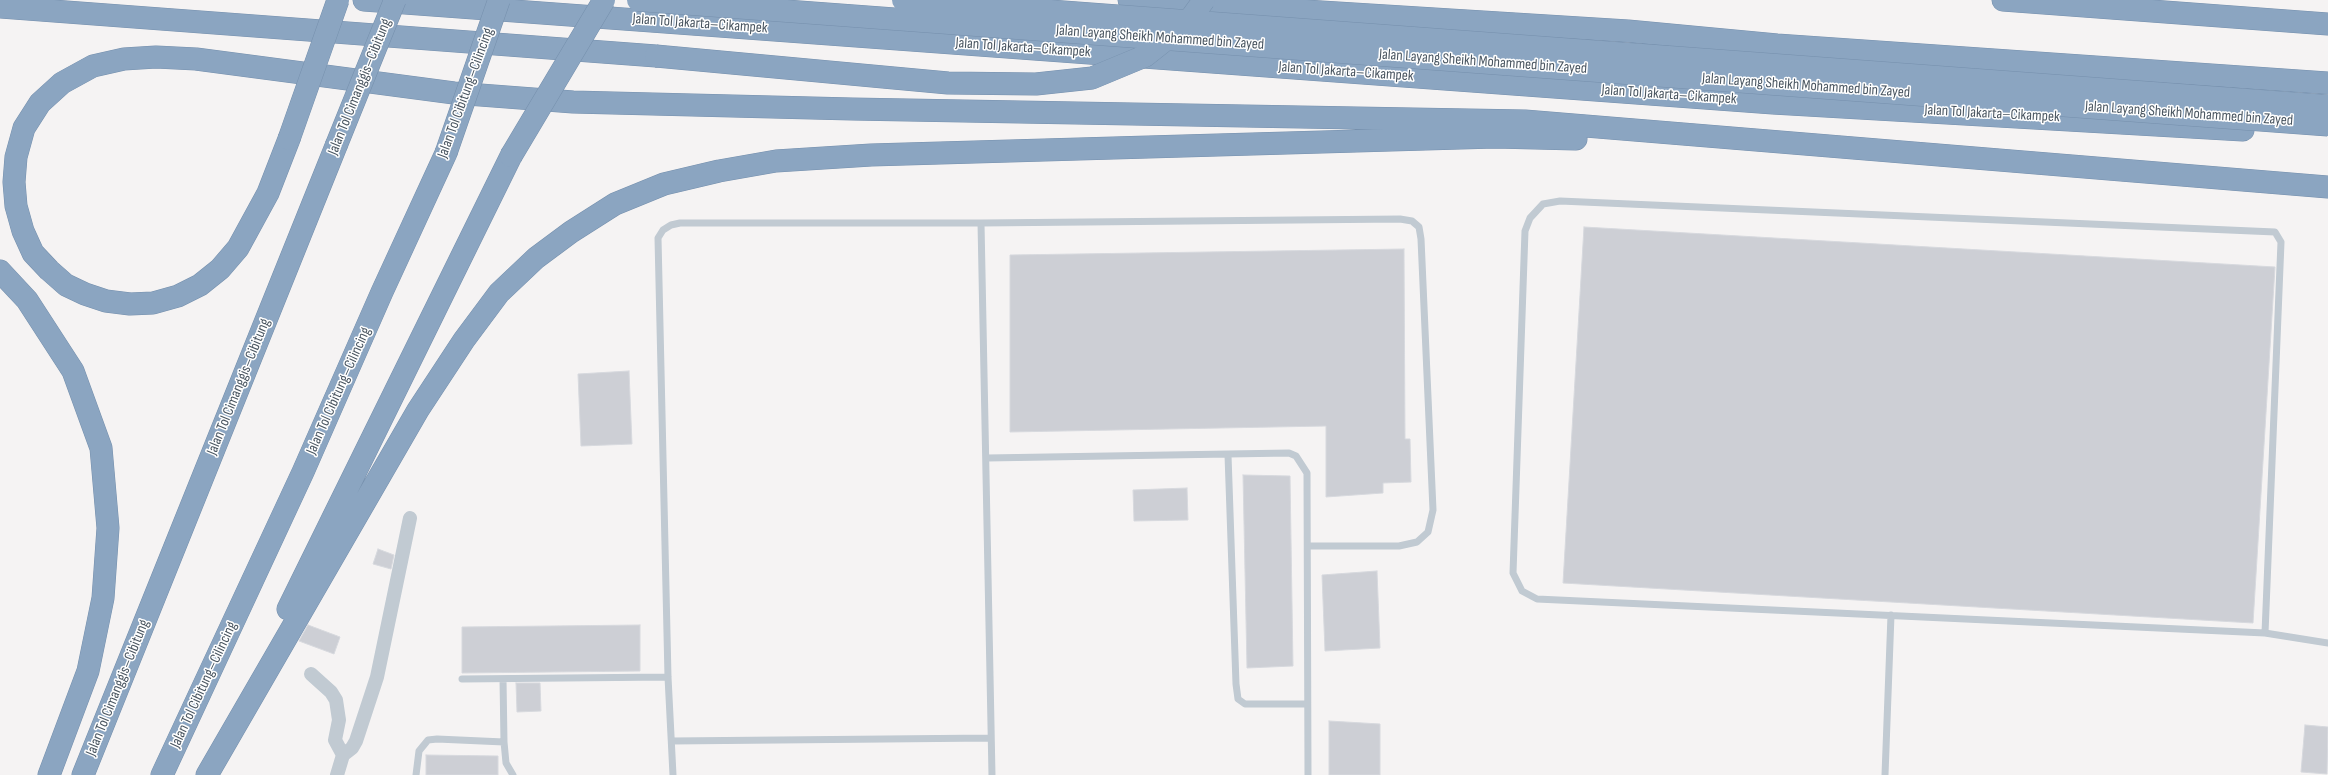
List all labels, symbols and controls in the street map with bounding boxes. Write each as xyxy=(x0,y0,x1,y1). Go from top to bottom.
street label: Jalan Tol Jakarta–Cikampek xyxy=(632,10,768,38)
street label: Jalan Tol Cimanggis–Cibitung xyxy=(324,16,396,158)
street label: Jalan Layang Sheikh Mohammed bin Zayed xyxy=(1055,22,1265,54)
street label: Jalan Tol Cibitung–Cilincing xyxy=(434,25,498,161)
street label: Jalan Tol Jakarta–Cikampek xyxy=(955,34,1091,62)
street label: Jalan Layang Sheikh Mohammed bin Zayed xyxy=(1378,46,1588,78)
street label: Jalan Tol Jakarta–Cikampek xyxy=(1278,58,1414,86)
street label: Jalan Layang Sheikh Mohammed bin Zayed xyxy=(1701,70,1911,102)
street label: Jalan Tol Jakarta–Cikampek xyxy=(1601,81,1737,109)
street label: Jalan Layang Sheikh Mohammed bin Zayed xyxy=(2084,98,2294,130)
street label: Jalan Tol Jakarta–Cikampek xyxy=(1924,101,2060,127)
street label: Jalan Tol Cimanggis–Cibitung xyxy=(203,316,275,458)
street label: Jalan Tol Cibitung–Cilincing xyxy=(303,325,375,457)
street label: Jalan Tol Cimanggis–Cibitung xyxy=(82,617,154,759)
street label: Jalan Tol Cibitung–Cilincing xyxy=(167,619,241,751)

